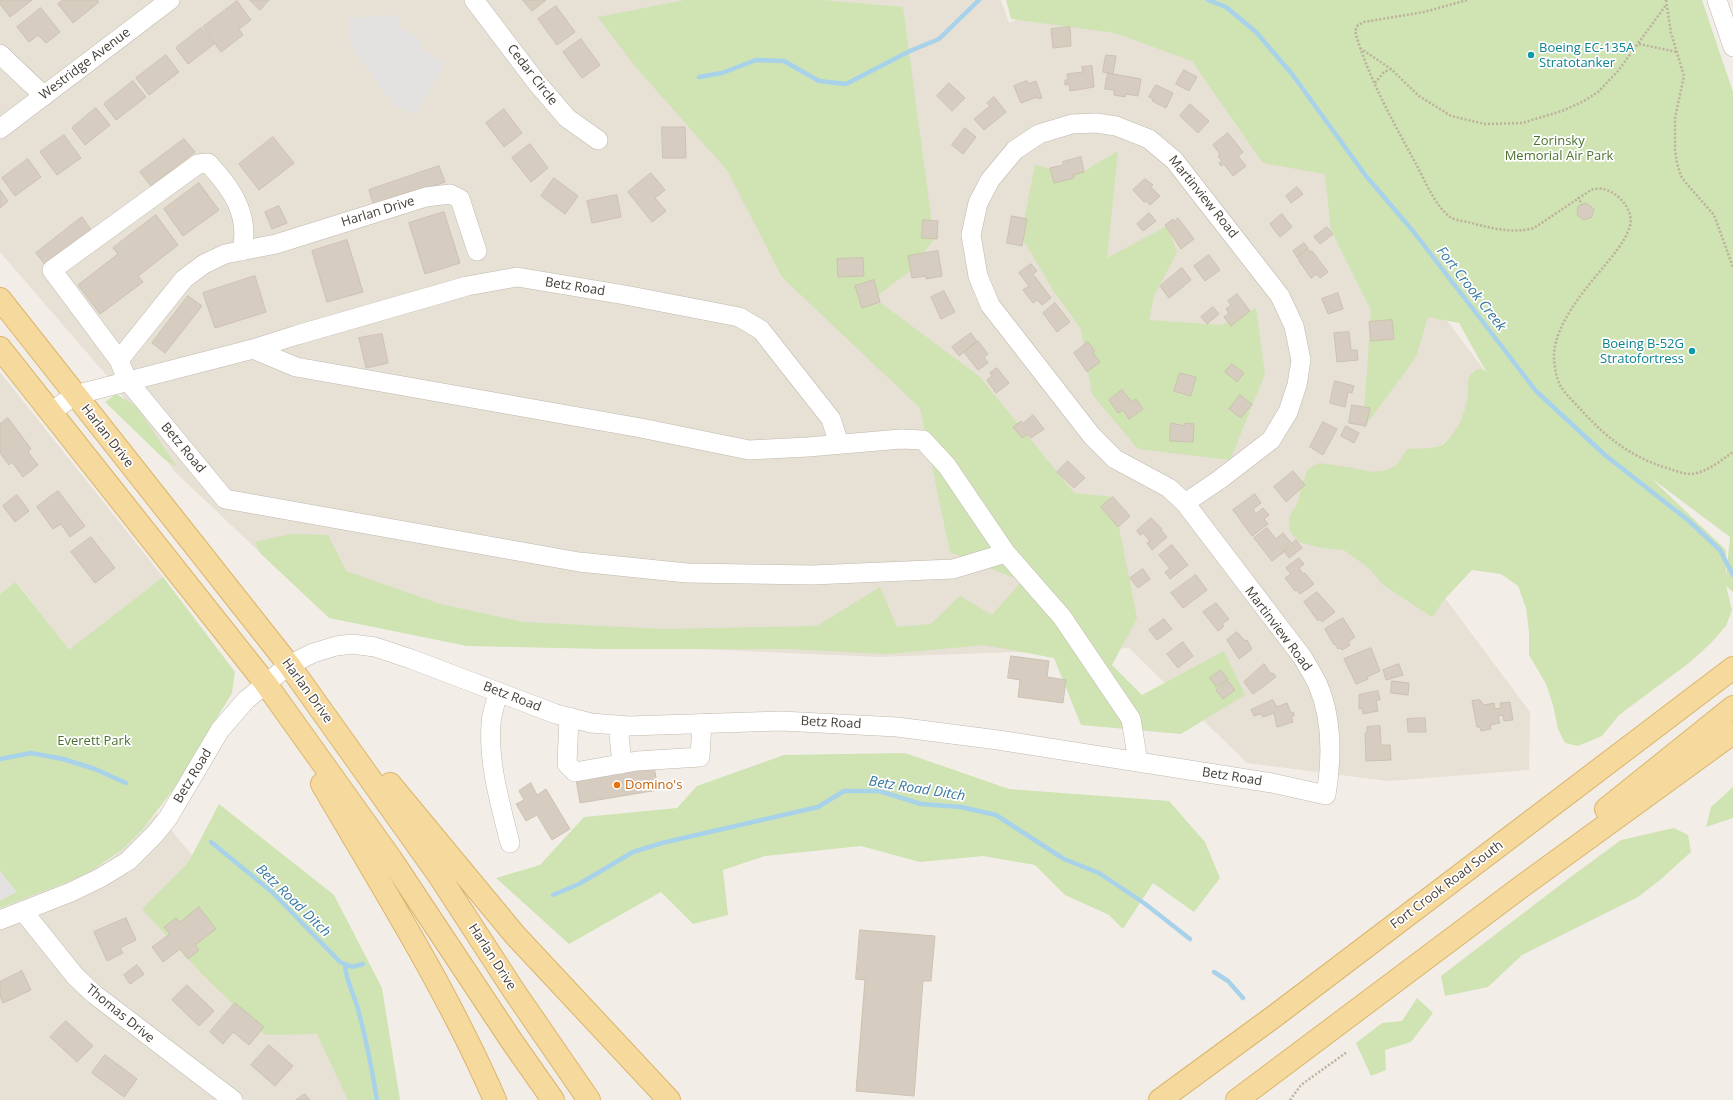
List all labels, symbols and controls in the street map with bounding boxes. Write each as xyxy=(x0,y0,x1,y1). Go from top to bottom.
street label: Westridge Avenue xyxy=(37,25,133,103)
place label: Boeing EC-135A Stratotanker xyxy=(1539,40,1634,71)
street label: Cedar Circle xyxy=(503,41,561,109)
marker: Boeing EC-135A Stratotanker xyxy=(1526,50,1536,60)
park label: Zorinsky Memorial Air Park xyxy=(1505,133,1613,164)
street label: Martinview Road xyxy=(1165,153,1241,241)
street label: Harlan Drive xyxy=(339,193,417,231)
water label: Fort Crook Creek xyxy=(1433,243,1509,335)
street label: Betz Road xyxy=(544,275,606,299)
place label: Boeing B-52G Stratofortress xyxy=(1600,336,1684,367)
marker: Boeing B-52G Stratofortress xyxy=(1687,346,1697,356)
street label: Harlan Drive xyxy=(78,401,136,471)
street label: Betz Road xyxy=(157,420,209,476)
street label: Martinview Road xyxy=(1241,584,1315,674)
street label: Harlan Drive xyxy=(278,656,336,726)
street label: Betz Road xyxy=(481,679,543,715)
street label: Betz Road xyxy=(800,714,862,732)
park label: Everett Park xyxy=(57,733,131,749)
street label: Betz Road xyxy=(171,746,215,806)
street label: Betz Road xyxy=(1201,765,1263,789)
water label: Betz Road Ditch xyxy=(868,773,966,805)
place label: Domino's xyxy=(625,777,682,793)
marker: Domino's xyxy=(612,780,622,790)
street label: Fort Crook Road South xyxy=(1388,838,1506,932)
water label: Betz Road Ditch xyxy=(252,861,334,941)
street label: Harlan Drive xyxy=(465,921,519,993)
street label: Thomas Drive xyxy=(83,982,157,1046)

